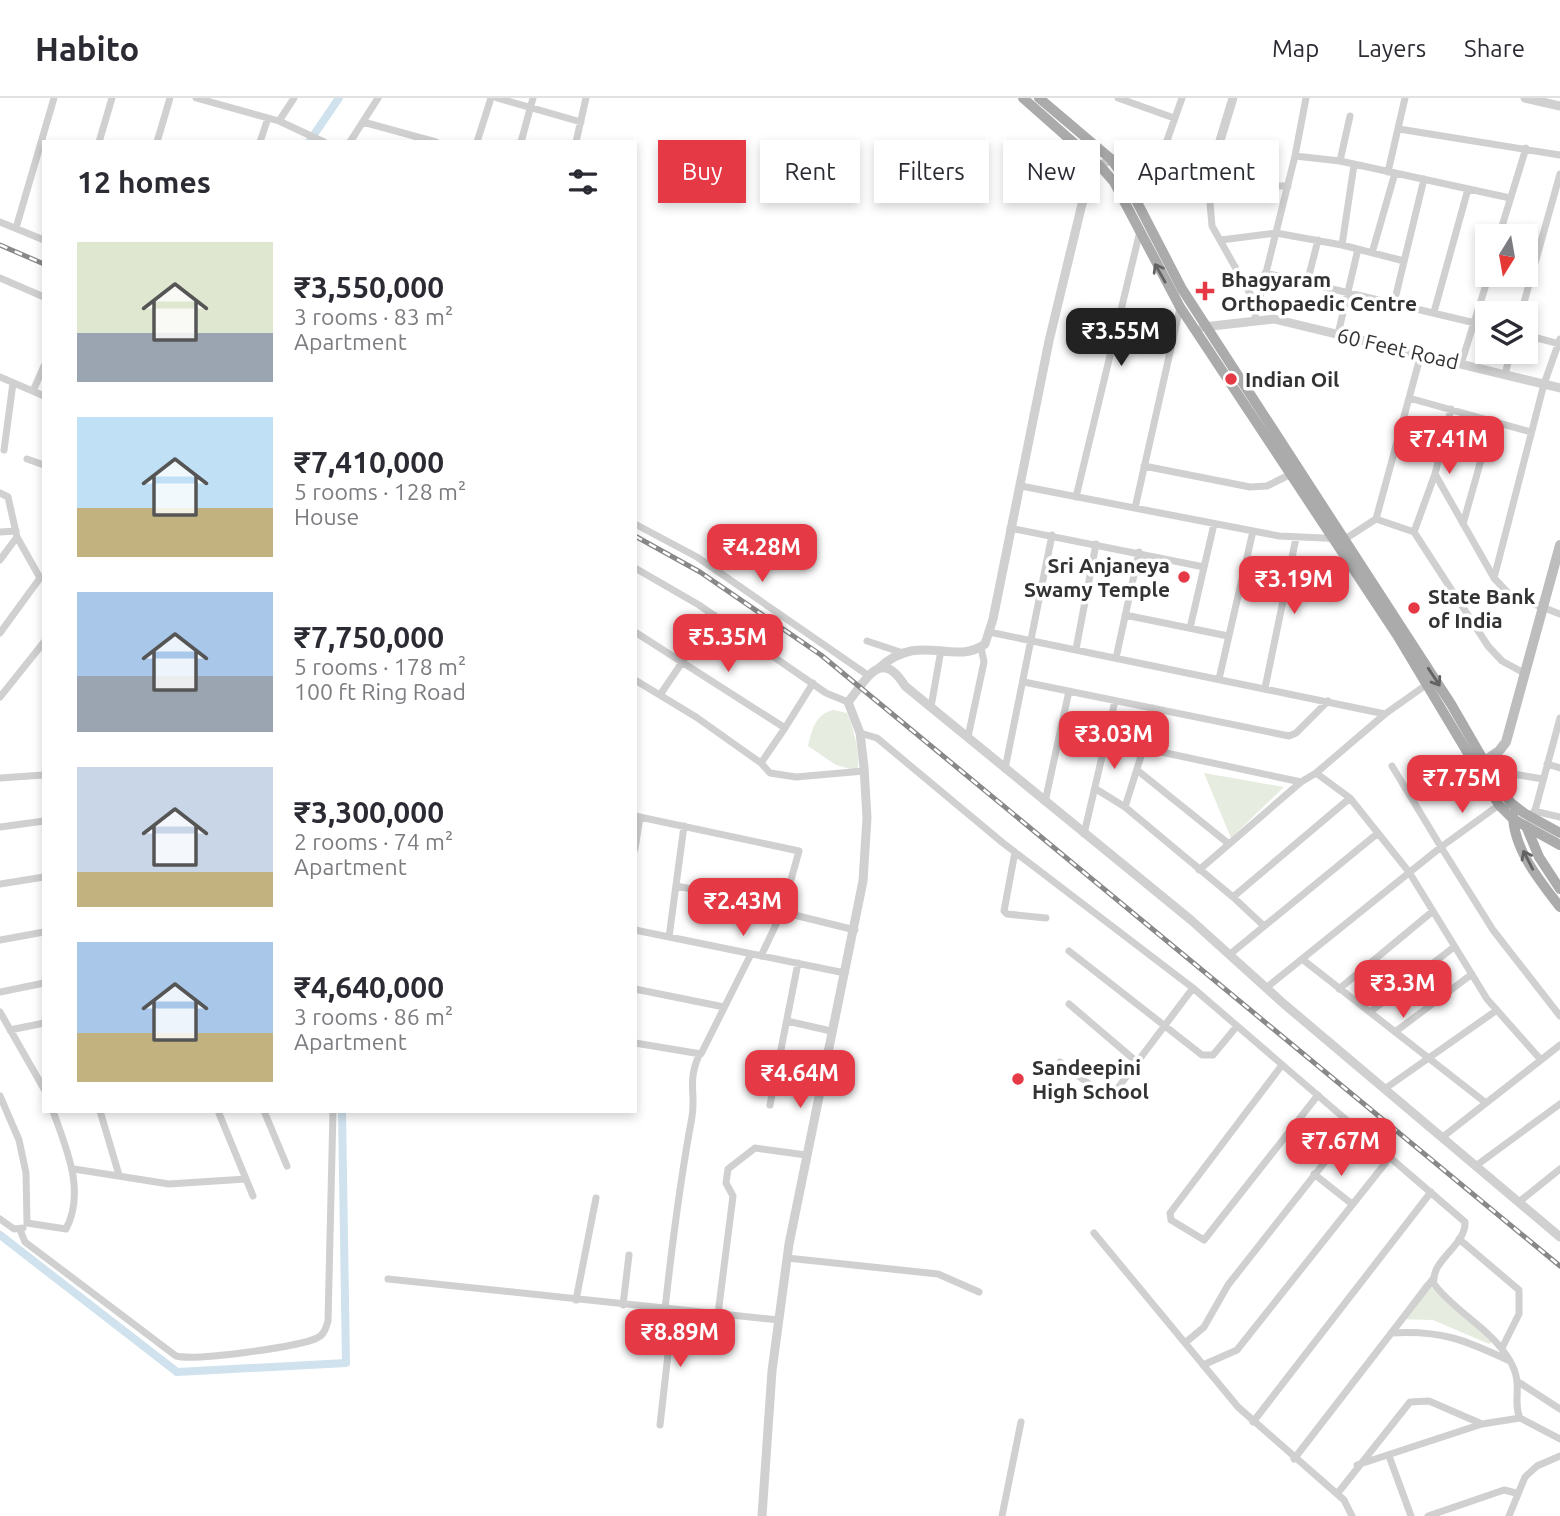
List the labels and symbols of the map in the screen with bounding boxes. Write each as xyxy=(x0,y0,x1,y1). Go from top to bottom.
north arrow xyxy=(1475,224,1538,287)
one-way arrow xyxy=(1153,263,1167,283)
place label: Bhagyaram Orthopaedic Centre xyxy=(1221,267,1417,315)
marker: Bhagyaram Orthopaedic Centre xyxy=(1195,281,1215,301)
pin: ₹3.55M xyxy=(1064,308,1178,368)
street label: 60 Feet Road xyxy=(1335,322,1461,374)
place label: Indian Oil xyxy=(1245,367,1339,391)
marker: Indian Oil xyxy=(1223,371,1239,387)
pin: ₹7.41M xyxy=(1392,416,1506,476)
pin: ₹4.28M xyxy=(705,524,819,584)
place label: Sri Anjaneya Swamy Temple xyxy=(1024,553,1170,601)
pin: ₹3.19M xyxy=(1237,556,1351,616)
marker: Sri Anjaneya Swamy Temple xyxy=(1176,569,1192,585)
place label: State Bank of India xyxy=(1428,584,1535,632)
marker: State Bank of India xyxy=(1406,600,1422,616)
pin: ₹5.35M xyxy=(671,614,785,674)
one-way arrow xyxy=(1427,667,1441,686)
pin: ₹3.03M xyxy=(1057,712,1171,771)
pin: ₹7.75M xyxy=(1405,756,1519,815)
one-way arrow xyxy=(1520,850,1534,871)
pin: ₹2.43M xyxy=(686,878,800,938)
pin: ₹3.3M xyxy=(1354,960,1452,1020)
pin: ₹4.64M xyxy=(743,1051,857,1110)
place label: Sandeepini High School xyxy=(1032,1055,1149,1103)
marker: Sandeepini High School xyxy=(1010,1071,1026,1087)
pin: ₹7.67M xyxy=(1284,1118,1398,1178)
pin: ₹8.89M xyxy=(623,1310,737,1369)

